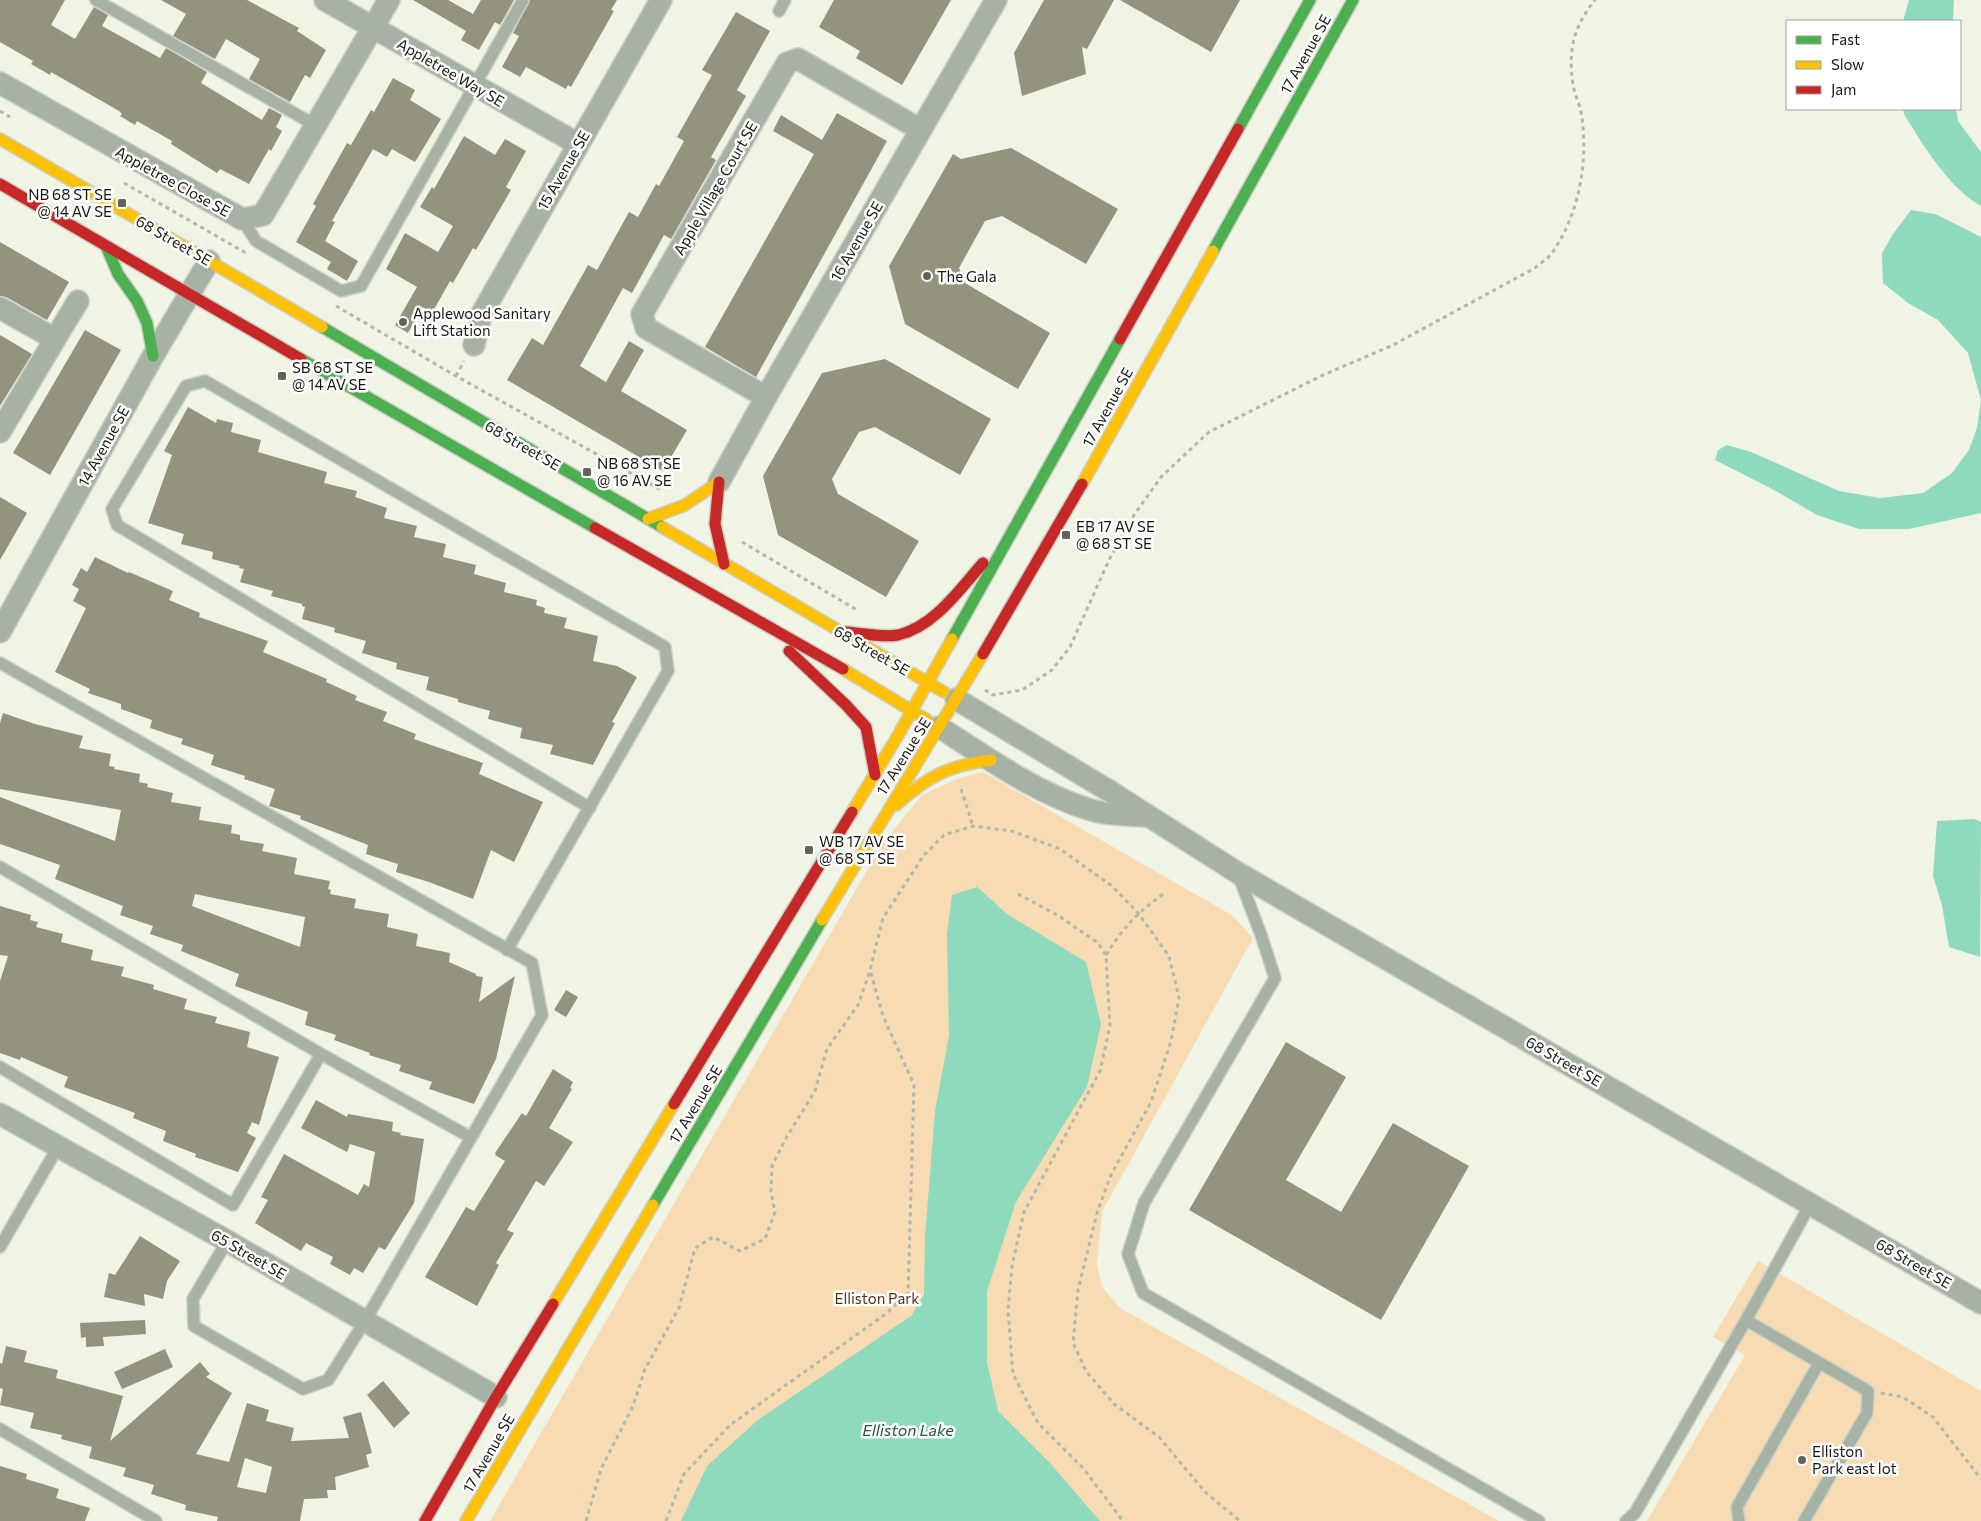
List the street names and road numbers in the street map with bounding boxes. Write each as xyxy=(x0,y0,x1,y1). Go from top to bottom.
street label: 17 Avenue SE xyxy=(1276,11,1334,97)
street label: Appletree Way SE xyxy=(394,34,508,110)
street label: Apple Village Court SE xyxy=(669,118,761,258)
street label: 15 Avenue SE xyxy=(533,127,593,213)
street label: Appletree Close SE xyxy=(112,142,234,220)
street label: 16 Avenue SE xyxy=(826,198,886,284)
street label: 68 Street SE xyxy=(133,211,215,269)
street label: 17 Avenue SE xyxy=(1078,364,1136,450)
street label: 14 Avenue SE xyxy=(74,403,132,489)
street label: 68 Street SE xyxy=(482,416,564,474)
street label: 68 Street SE xyxy=(831,621,913,679)
street label: 17 Avenue SE xyxy=(872,714,934,798)
street label: 68 Street SE xyxy=(1523,1032,1605,1090)
street label: 17 Avenue SE xyxy=(665,1062,725,1146)
street label: 65 Street SE xyxy=(208,1225,290,1283)
street label: 68 Street SE xyxy=(1873,1234,1955,1292)
street label: 17 Avenue SE xyxy=(458,1410,518,1496)

